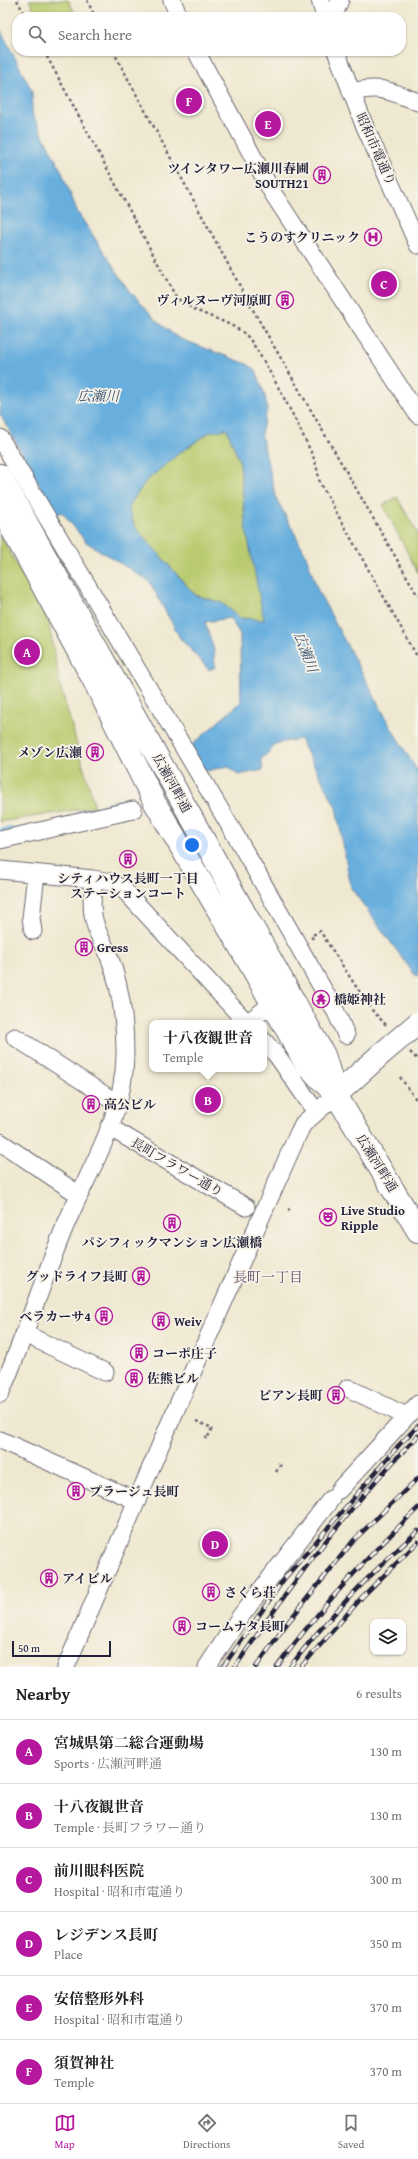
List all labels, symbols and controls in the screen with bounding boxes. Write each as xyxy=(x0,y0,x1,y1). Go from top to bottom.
search box xyxy=(12,12,406,56)
icon: search xyxy=(26,23,48,45)
text: Search here xyxy=(58,24,132,45)
pin: F xyxy=(176,86,202,116)
pin: E xyxy=(255,109,281,139)
street label: 昭和市電通り xyxy=(351,110,401,188)
place label: ツインタワー広瀬川春圃 SOUTH21 xyxy=(167,159,309,193)
building icon: ツインタワー広瀬川春圃 SOUTH21 xyxy=(312,165,332,185)
hospital icon: こうのすクリニック xyxy=(363,227,383,247)
place label: こうのすクリニック xyxy=(244,228,360,247)
pin: C xyxy=(371,269,397,299)
building icon: ヴィルヌーヴ河原町 xyxy=(275,290,295,310)
place label: ヴィルヌーヴ河原町 xyxy=(156,291,272,310)
water label: 広瀬川 xyxy=(77,386,121,406)
water label: 広瀬川 xyxy=(289,629,324,677)
pin: A xyxy=(14,637,40,667)
building icon: メゾン広瀬 xyxy=(85,742,105,762)
place label: メゾン広瀬 xyxy=(17,743,82,762)
street label: 広瀬河畔通 xyxy=(148,750,196,816)
your location xyxy=(182,835,202,855)
building icon: シティハウス長町一丁目 ステーションコート xyxy=(118,849,138,869)
place label: シティハウス長町一丁目 ステーションコート xyxy=(57,869,199,903)
building icon: Gress xyxy=(74,937,94,957)
place label: Gress xyxy=(97,938,129,957)
temple icon: 橋姫神社 xyxy=(311,989,331,1009)
place label: 橋姫神社 xyxy=(334,990,386,1009)
popup xyxy=(149,1020,267,1072)
text: 十八夜観世音 xyxy=(163,1027,253,1048)
text: Temple xyxy=(163,1048,203,1067)
pin: B xyxy=(195,1085,221,1115)
building icon: 高公ビル xyxy=(81,1094,101,1114)
place label: 高公ビル xyxy=(104,1095,156,1114)
street label: 広瀬河畔通 xyxy=(352,1130,402,1196)
street label: 長町フラワー通り xyxy=(127,1133,227,1201)
place label: Live Studio Ripple xyxy=(341,1201,405,1235)
theatre icon: Live Studio Ripple xyxy=(318,1207,338,1227)
building icon: パシフィックマンション広瀬橋 xyxy=(162,1213,182,1233)
place label: パシフィックマンション広瀬橋 xyxy=(82,1233,262,1252)
building icon: グッドライフ長町 xyxy=(131,1266,151,1286)
place label: グッドライフ長町 xyxy=(25,1267,128,1286)
district label: 長町一丁目 xyxy=(233,1267,303,1287)
building icon: ベラカーサ4 xyxy=(94,1306,114,1326)
place label: ベラカーサ4 xyxy=(19,1307,91,1326)
building icon: Weiv xyxy=(151,1311,171,1331)
place label: Weiv xyxy=(174,1312,202,1331)
building icon: コーポ庄子 xyxy=(129,1343,149,1363)
place label: コーポ庄子 xyxy=(152,1344,217,1363)
building icon: 佐熊ビル xyxy=(124,1368,144,1388)
place label: 佐熊ビル xyxy=(147,1369,199,1388)
building icon: ビアン長町 xyxy=(326,1385,346,1405)
place label: ビアン長町 xyxy=(259,1386,323,1405)
building icon: プラージュ長町 xyxy=(66,1481,86,1501)
place label: プラージュ長町 xyxy=(89,1482,179,1501)
pin: D xyxy=(202,1529,228,1559)
building icon: アイビル xyxy=(39,1568,59,1588)
place label: アイビル xyxy=(62,1569,113,1588)
building icon: さくら荘 xyxy=(201,1582,221,1602)
place label: さくら荘 xyxy=(224,1583,276,1602)
building icon: コームナタ長町 xyxy=(172,1616,192,1636)
place label: コームナタ長町 xyxy=(195,1617,285,1636)
map controls xyxy=(370,1619,406,1655)
button: layers xyxy=(370,1619,406,1655)
scale bar xyxy=(12,1639,111,1658)
text: 50 m xyxy=(18,1640,40,1656)
text: Nearby xyxy=(16,1681,70,1706)
text: 6 results xyxy=(356,1684,402,1703)
text: 宮城県第二総合運動場 xyxy=(54,1732,204,1753)
text: A xyxy=(25,1742,33,1761)
text: 130 m xyxy=(370,1742,402,1761)
text: Sports · 広瀬河畔通 xyxy=(54,1754,162,1773)
text: 十八夜観世音 xyxy=(54,1796,144,1817)
text: B xyxy=(25,1806,33,1825)
text: 130 m xyxy=(370,1806,402,1825)
text: Temple · 長町フラワー通り xyxy=(54,1818,206,1837)
text: 前川眼科医院 xyxy=(54,1860,144,1881)
text: C xyxy=(25,1870,33,1889)
text: 300 m xyxy=(370,1870,402,1889)
text: Hospital · 昭和市電通り xyxy=(54,1882,185,1901)
text: レジデンス長町 xyxy=(54,1924,158,1945)
text: D xyxy=(25,1934,33,1953)
text: 350 m xyxy=(370,1934,402,1953)
text: Place xyxy=(54,1945,83,1964)
text: 安倍整形外科 xyxy=(54,1988,144,2009)
text: E xyxy=(26,1998,32,2017)
text: 370 m xyxy=(370,1998,402,2017)
text: Hospital · 昭和市電通り xyxy=(54,2010,185,2029)
text: 須賀神社 xyxy=(54,2052,114,2073)
text: F xyxy=(26,2062,32,2081)
text: 370 m xyxy=(370,2062,402,2081)
text: Temple xyxy=(54,2073,94,2092)
tab: Map xyxy=(54,2112,76,2152)
tab: Directions xyxy=(183,2112,230,2152)
tab: Saved xyxy=(338,2112,364,2152)

